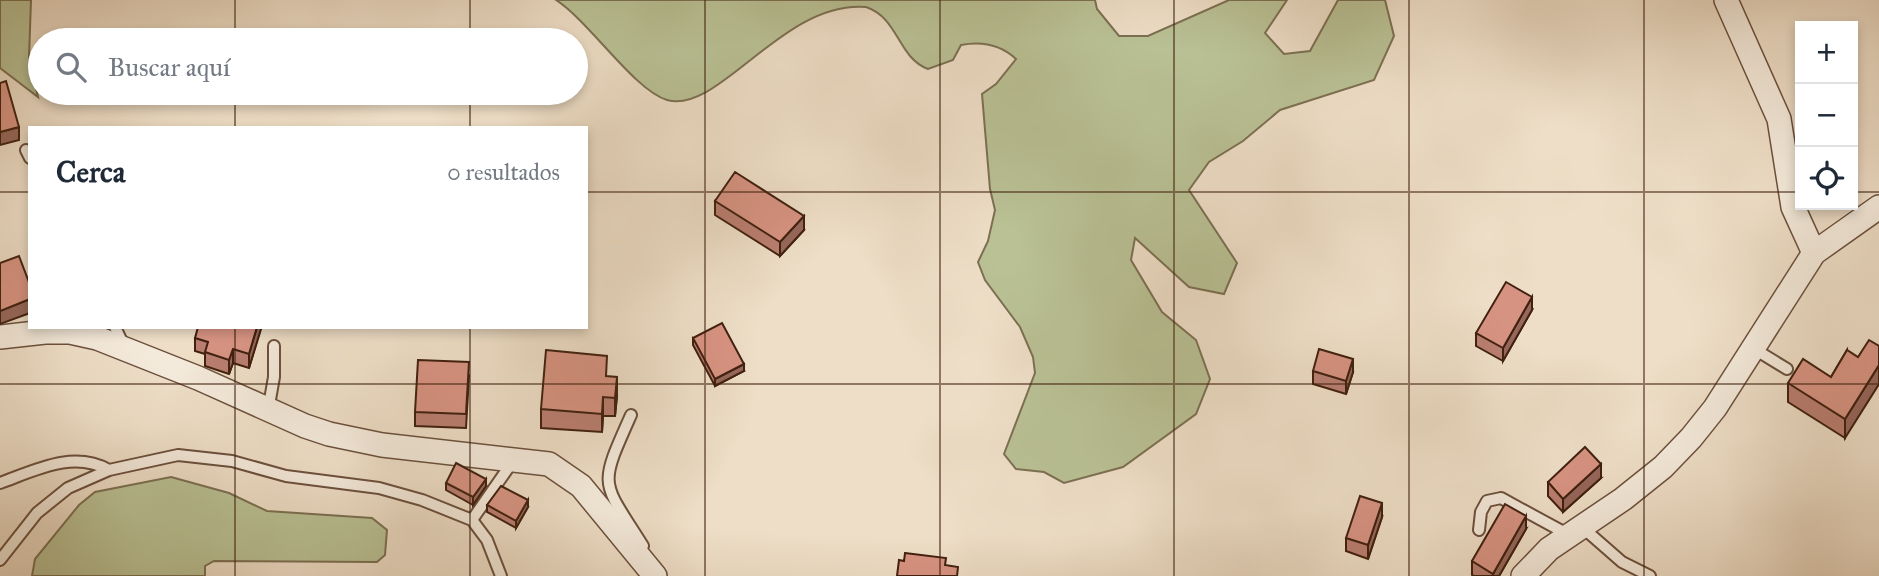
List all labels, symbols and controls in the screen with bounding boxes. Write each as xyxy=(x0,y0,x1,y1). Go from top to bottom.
map controls xyxy=(1795,21,1858,210)
button: + xyxy=(1795,21,1858,84)
search box xyxy=(28,28,588,105)
icon: search xyxy=(52,48,90,86)
text: Buscar aquí xyxy=(108,51,230,83)
button: − xyxy=(1795,84,1858,147)
button: locate xyxy=(1795,147,1858,210)
text: Cerca xyxy=(56,154,125,190)
text: 0 resultados xyxy=(447,158,560,186)

